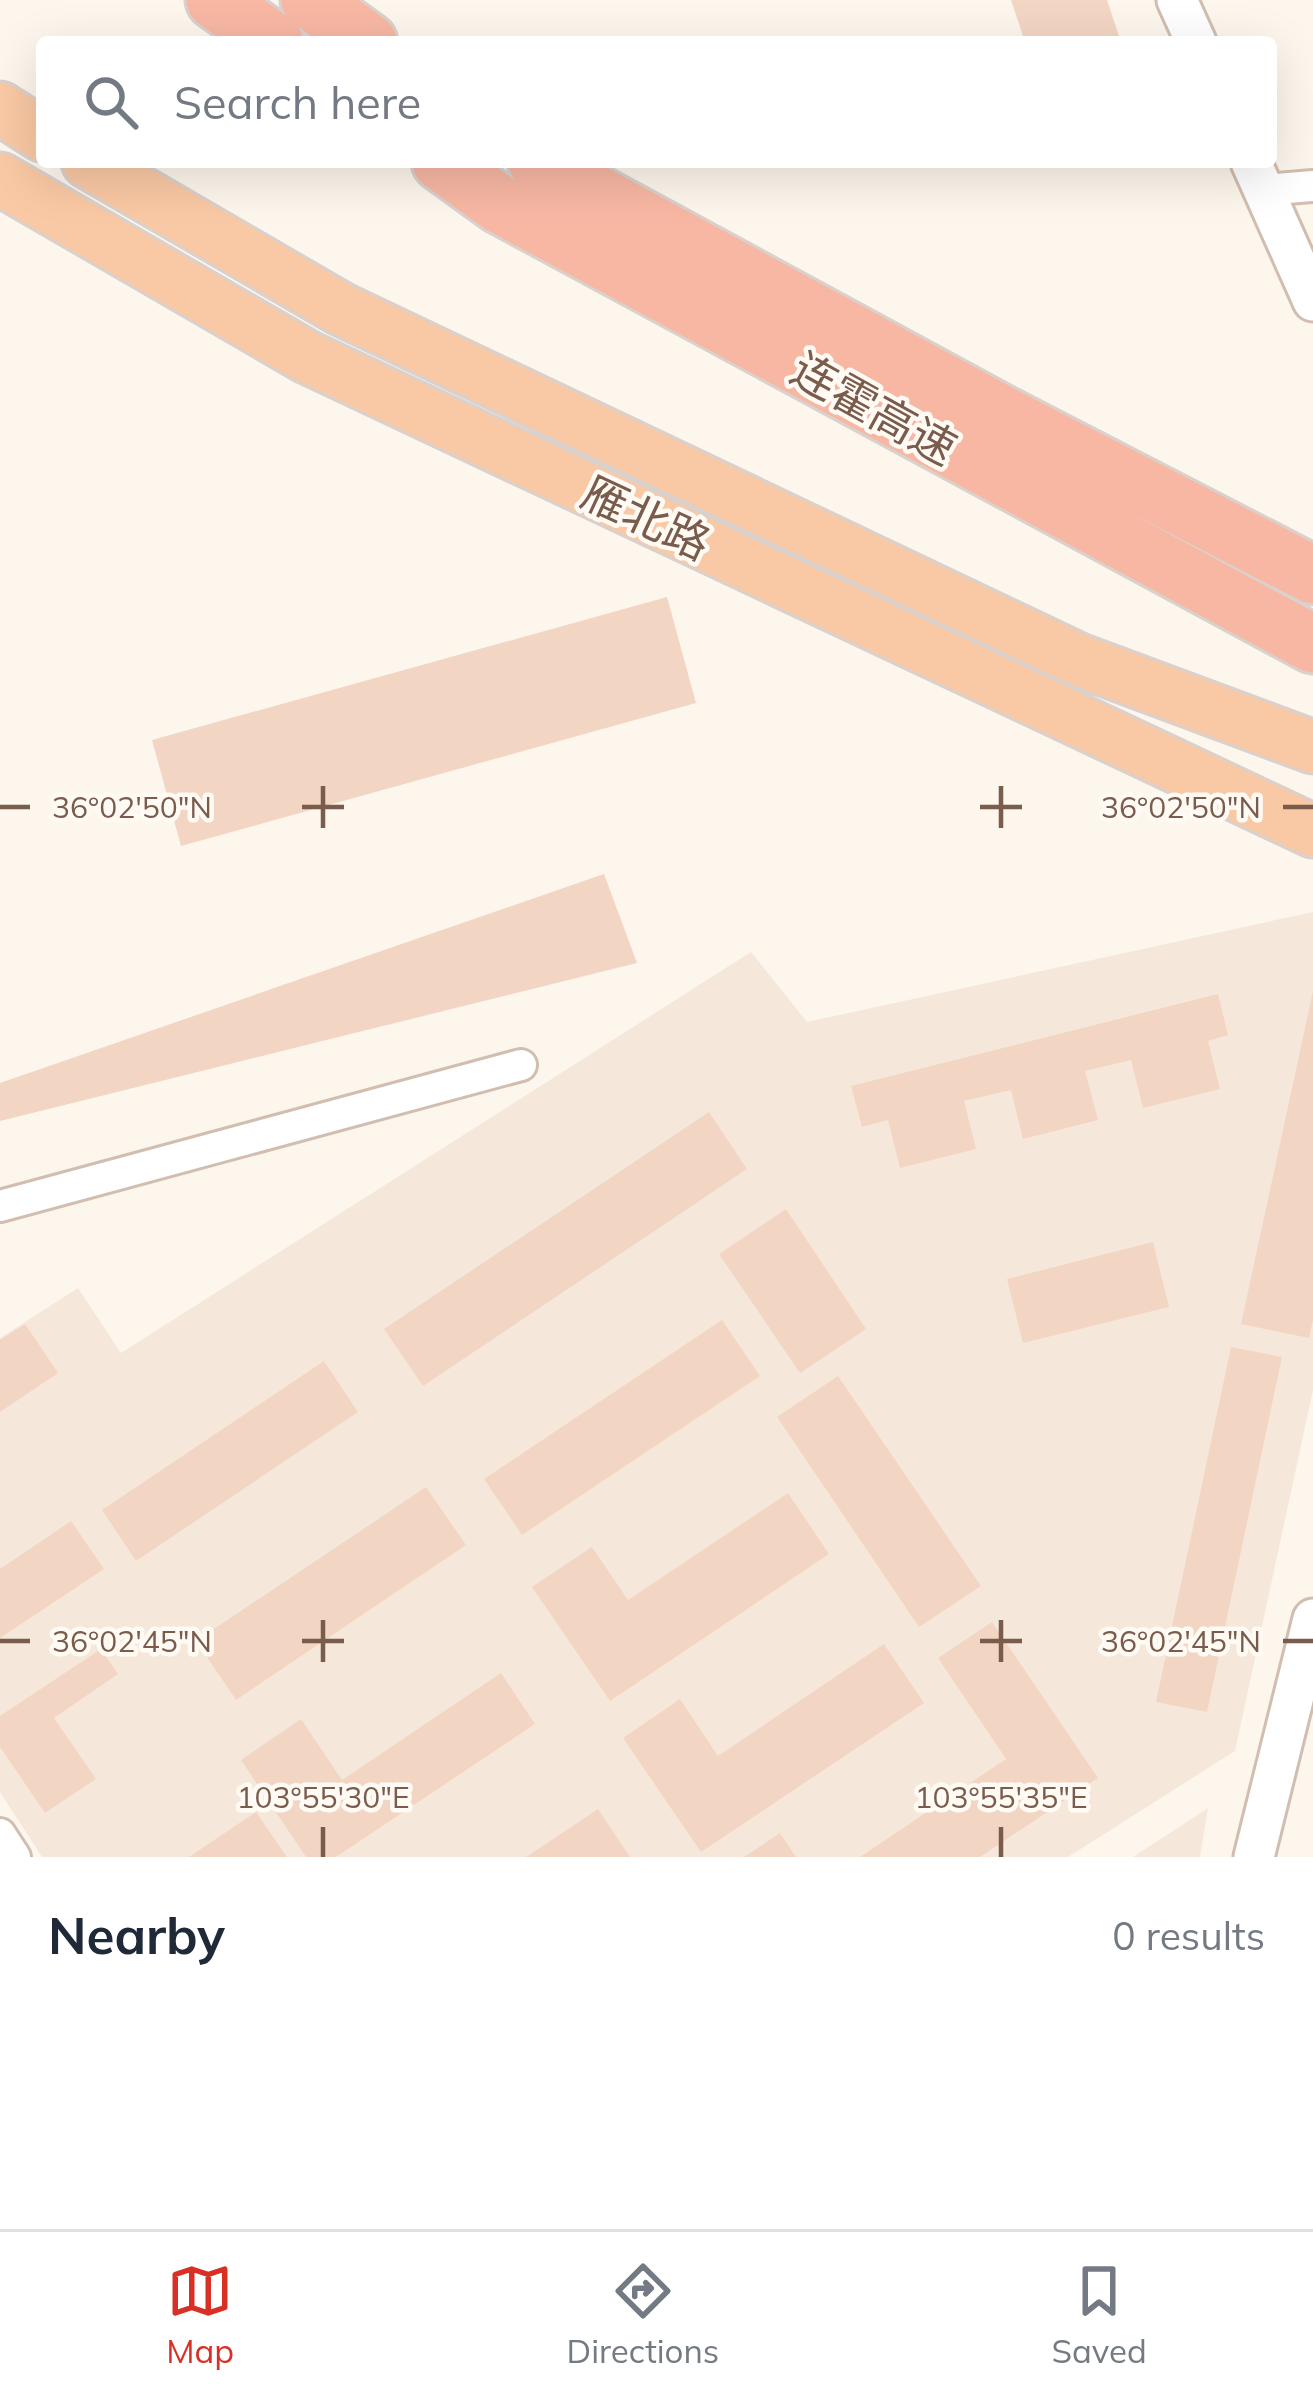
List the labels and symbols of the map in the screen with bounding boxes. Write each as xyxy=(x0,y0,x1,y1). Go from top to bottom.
street label: 连霍高速 xyxy=(782,340,967,476)
street label: 雁北路 xyxy=(573,463,719,571)
text: 36°02'50"N xyxy=(52,788,212,826)
text: 36°02'50"N xyxy=(1101,788,1261,826)
text: 36°02'45"N xyxy=(52,1622,212,1660)
text: 36°02'45"N xyxy=(1101,1622,1261,1660)
text: 103°55'30"E xyxy=(236,1778,410,1816)
text: 103°55'35"E xyxy=(914,1778,1088,1816)

